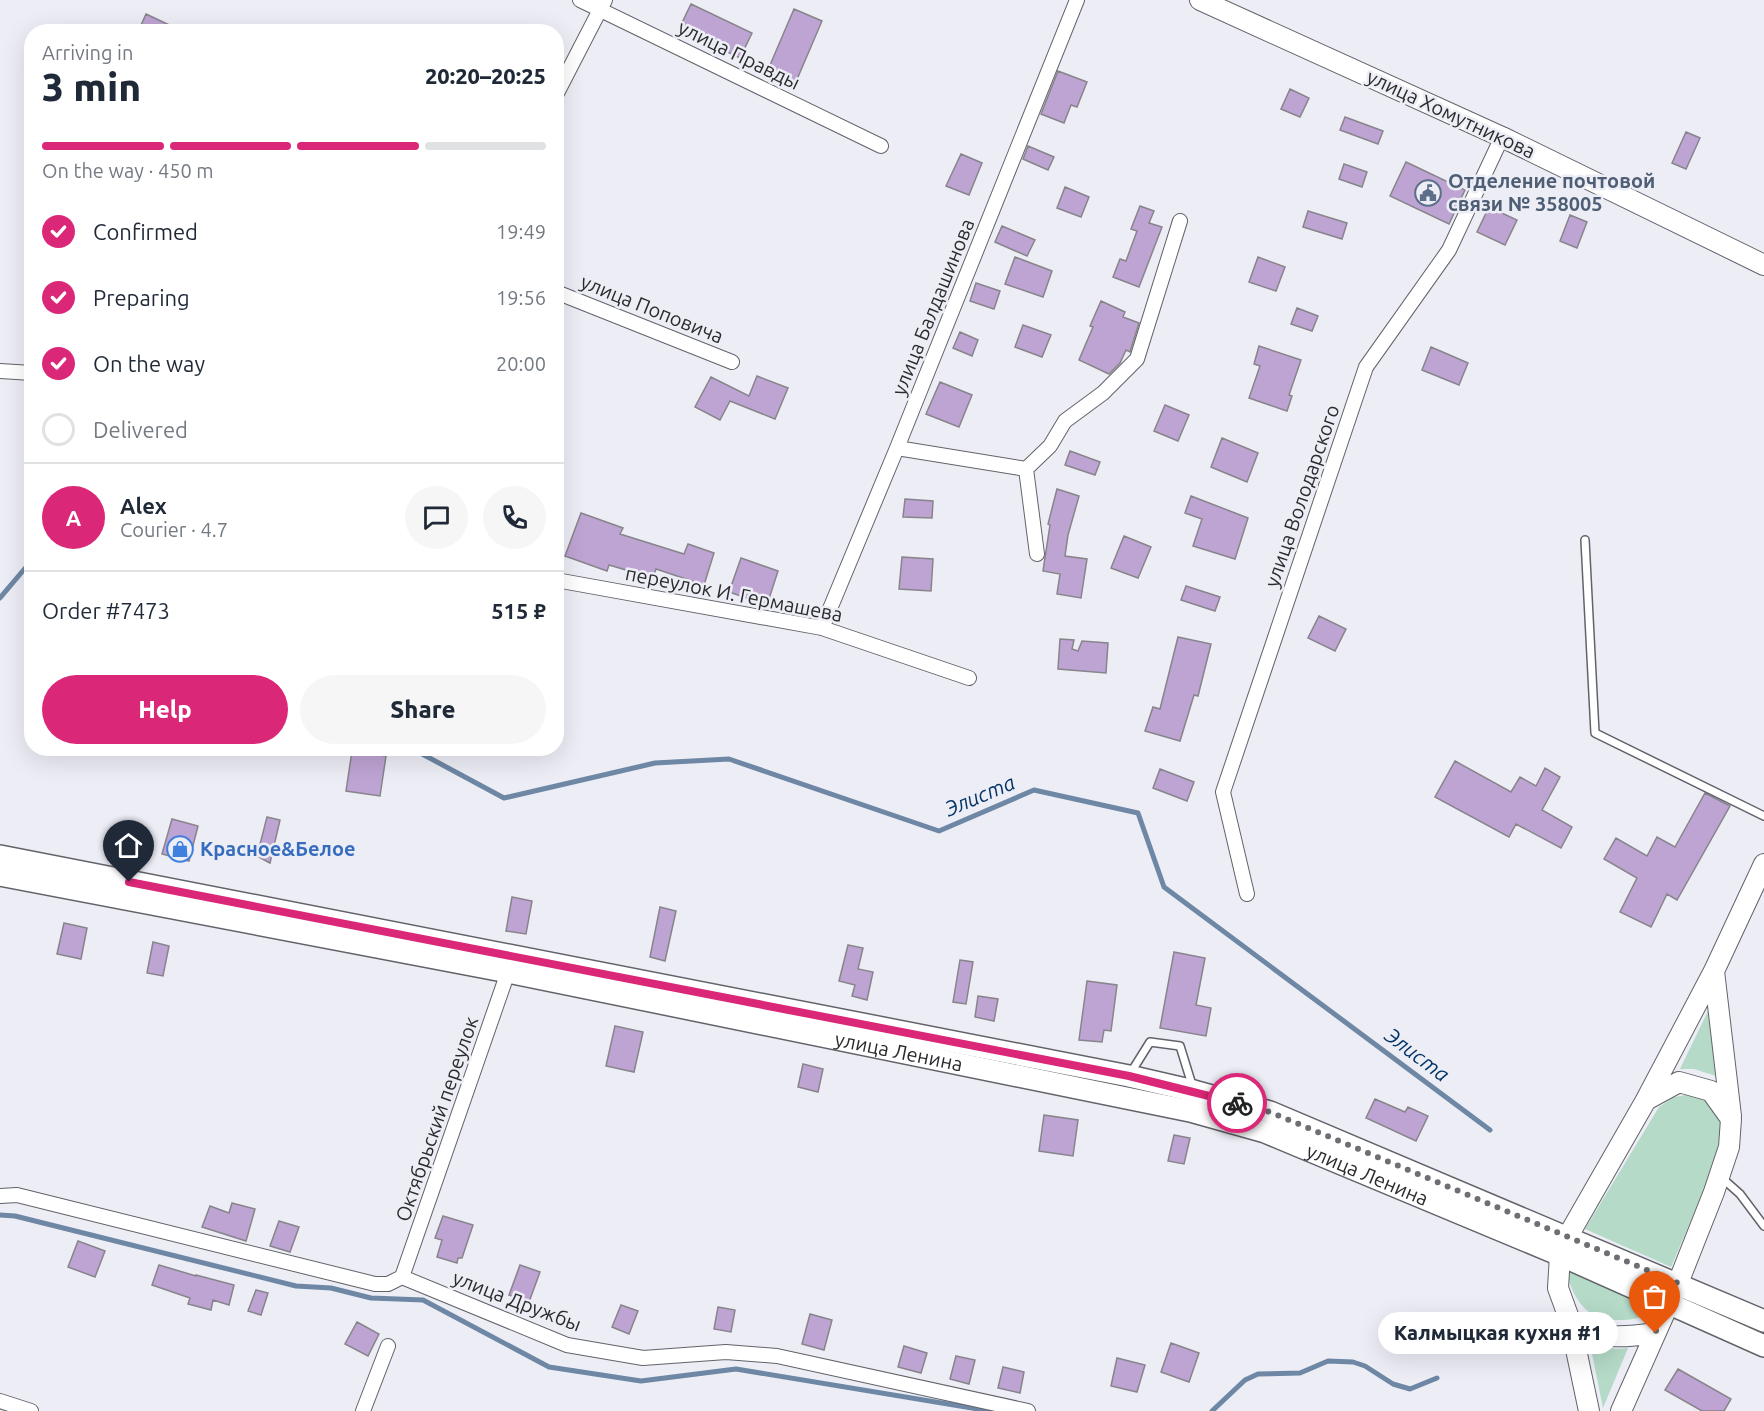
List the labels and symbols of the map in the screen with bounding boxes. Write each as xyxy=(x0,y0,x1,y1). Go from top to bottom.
street label: улица Правды xyxy=(675,15,804,94)
street label: улица Хомутникова xyxy=(1363,64,1539,163)
place label: Отделение почтовой связи № 358005 xyxy=(1448,169,1655,215)
public building icon: Отделение почтовой связи № 358005 xyxy=(1413,178,1443,208)
street label: улица Балдашинова xyxy=(887,215,978,398)
street label: улица Поповича xyxy=(578,269,727,348)
street label: улица Володарского xyxy=(1259,402,1344,590)
street label: переулок И. Гермашева xyxy=(624,561,845,626)
water label: Элиста xyxy=(940,770,1018,821)
pin xyxy=(103,820,154,882)
shop icon: Красное&Белое xyxy=(165,834,195,864)
place label: Красное&Белое xyxy=(200,837,355,860)
street label: Октябрьский переулок xyxy=(391,1013,482,1224)
water label: Элиста xyxy=(1380,1022,1454,1086)
street label: улица Ленина xyxy=(833,1027,965,1075)
courier xyxy=(1207,1073,1267,1133)
street label: улица Ленина xyxy=(1303,1139,1432,1210)
street label: улица Дружбы xyxy=(450,1265,585,1336)
pin xyxy=(1629,1271,1680,1333)
callout: Калмыцкая кухня #1 xyxy=(1379,1312,1619,1354)

